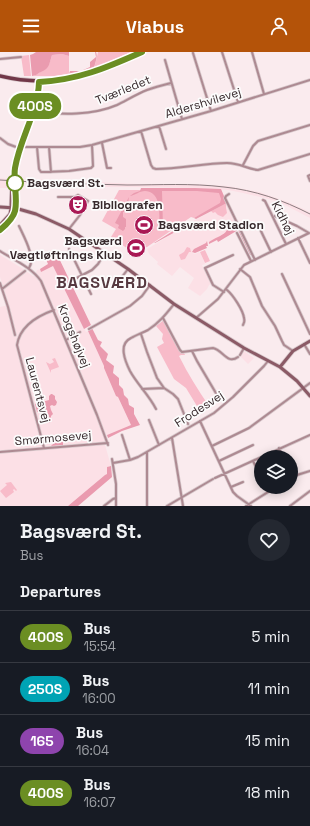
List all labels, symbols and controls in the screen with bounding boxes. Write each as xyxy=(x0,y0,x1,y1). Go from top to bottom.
icon: menu xyxy=(20,15,42,37)
text: Viabus xyxy=(126,15,184,38)
icon: person xyxy=(268,15,290,37)
street label: Tværledet xyxy=(93,72,153,108)
street label: Aldershvilevej xyxy=(163,84,243,122)
line badge: 400S xyxy=(7,93,63,119)
text: 400S xyxy=(17,97,53,115)
marker: Bagsværd St. xyxy=(6,174,24,192)
place label: Bagsværd St. xyxy=(27,175,104,191)
theatre icon: Bibliografen xyxy=(67,194,89,216)
place label: Bibliografen xyxy=(92,197,163,213)
street label: Kidhøj xyxy=(268,198,298,238)
sports icon: Bagsværd Stadion xyxy=(133,214,155,236)
place label: Bagsværd Stadion xyxy=(158,217,264,233)
place label: Bagsværd Vægtløftnings Klub xyxy=(10,233,122,263)
sports icon: Bagsværd Vægtløftnings Klub xyxy=(125,237,147,259)
district label: BAGSVÆRD xyxy=(56,272,148,293)
street label: Krogshøjvej xyxy=(54,302,94,370)
street label: Laurentsvej xyxy=(22,355,54,425)
street label: Frodesvej xyxy=(171,387,227,431)
street label: Smørmosevej xyxy=(14,427,92,449)
map controls xyxy=(254,450,298,494)
button: layers xyxy=(254,450,298,494)
text: Bagsværd St. xyxy=(20,519,142,544)
button: heart xyxy=(248,519,290,561)
text: Bus xyxy=(20,547,43,564)
text: Departures xyxy=(20,582,101,601)
text: Bus xyxy=(84,619,111,638)
text: 5 min xyxy=(251,627,290,646)
text: 400S xyxy=(28,628,64,646)
text: 15:54 xyxy=(84,638,116,655)
text: Bus xyxy=(82,671,109,690)
text: 11 min xyxy=(248,679,290,698)
text: 250S xyxy=(28,680,62,698)
text: 16:00 xyxy=(82,690,116,707)
text: Bus xyxy=(76,723,103,742)
text: 15 min xyxy=(245,731,290,750)
text: 165 xyxy=(30,732,54,750)
text: 16:04 xyxy=(76,742,109,759)
text: Bus xyxy=(84,775,111,794)
text: 18 min xyxy=(245,783,290,802)
text: 400S xyxy=(28,784,64,802)
text: 16:07 xyxy=(84,794,116,811)

